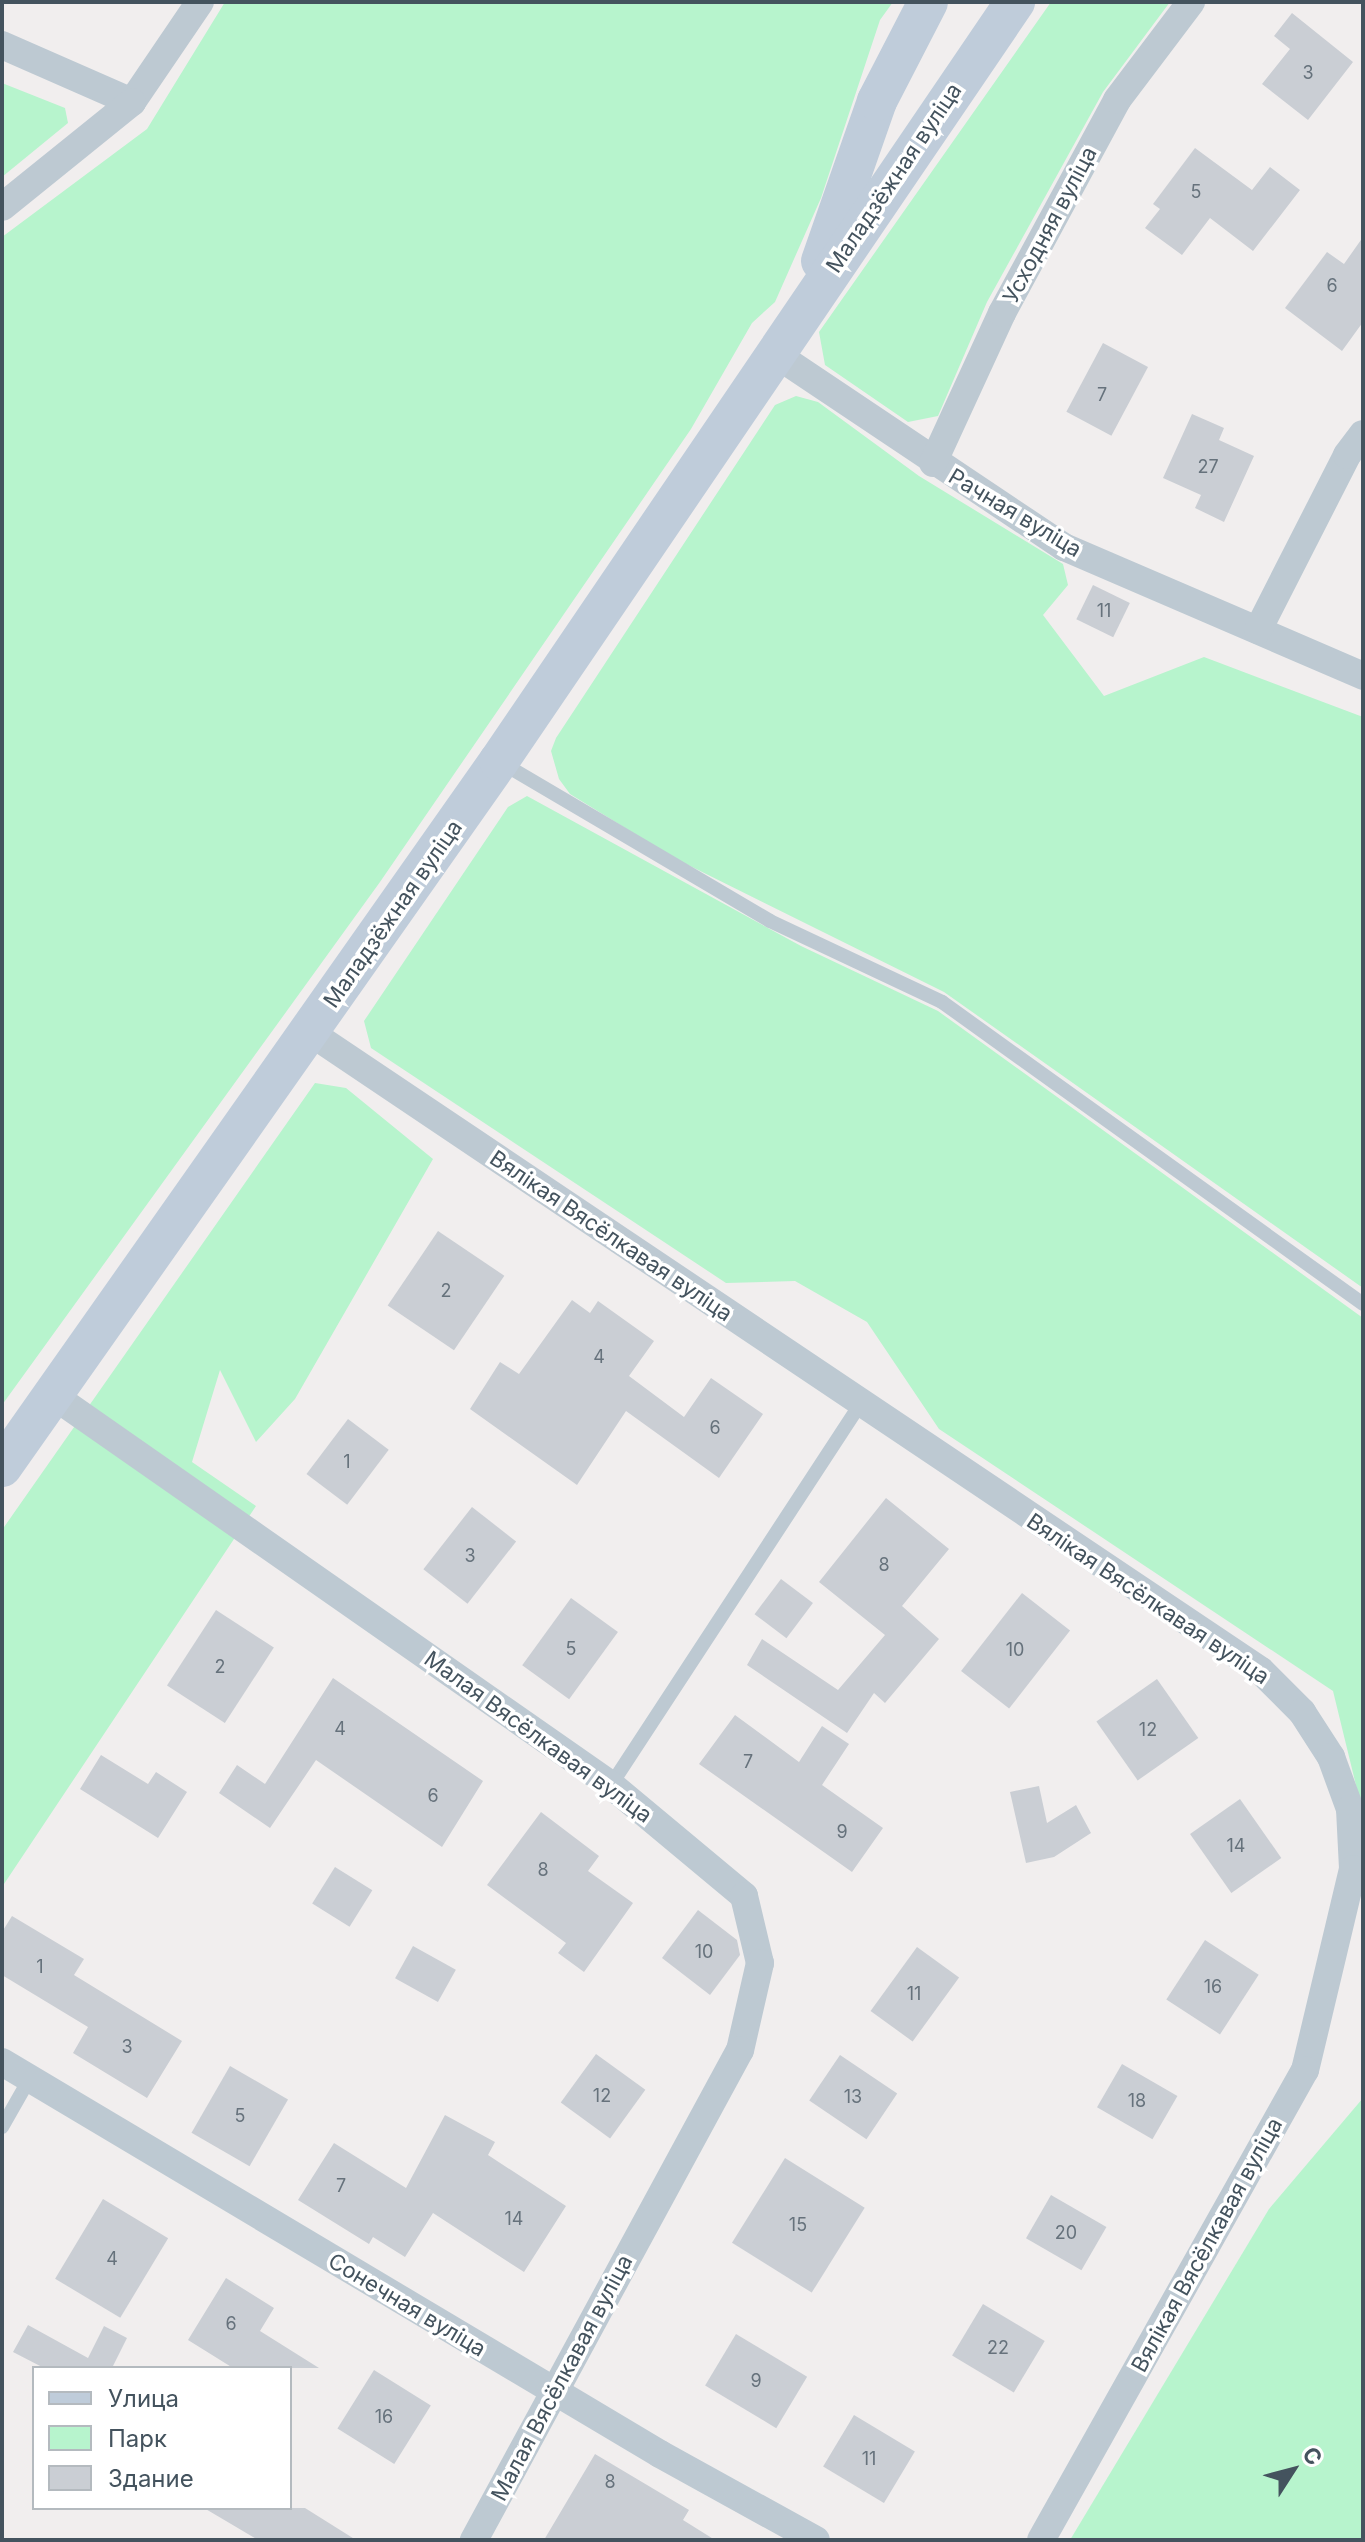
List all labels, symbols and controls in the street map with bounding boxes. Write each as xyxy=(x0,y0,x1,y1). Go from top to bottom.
house number: 3 xyxy=(1302,62,1314,84)
street label: Маладзёжная вуліца xyxy=(821,78,967,278)
street label: Усходняя вуліца xyxy=(998,142,1102,308)
house number: 5 xyxy=(1191,181,1201,203)
house number: 6 xyxy=(1326,275,1338,297)
house number: 7 xyxy=(1097,384,1107,406)
house number: 27 xyxy=(1197,456,1219,478)
street label: Рачная вуліца xyxy=(944,463,1086,563)
house number: 11 xyxy=(1097,600,1111,622)
street label: Маладзёжная вуліца xyxy=(318,815,468,1013)
street label: Вялікая Вясёлкавая вуліца xyxy=(485,1145,737,1327)
house number: 2 xyxy=(441,1280,451,1302)
house number: 4 xyxy=(593,1346,605,1368)
house number: 6 xyxy=(709,1417,721,1439)
house number: 1 xyxy=(343,1451,351,1473)
street label: Вялікая Вясёлкавая вуліца xyxy=(1022,1508,1274,1690)
house number: 3 xyxy=(464,1545,476,1567)
house number: 8 xyxy=(878,1554,890,1576)
house number: 5 xyxy=(566,1638,576,1660)
house number: 10 xyxy=(1006,1639,1024,1661)
street label: Малая Вясёлкавая вуліца xyxy=(419,1646,657,1828)
house number: 2 xyxy=(215,1656,225,1678)
house number: 4 xyxy=(334,1718,346,1740)
house number: 12 xyxy=(1139,1719,1157,1741)
house number: 7 xyxy=(743,1751,753,1773)
house number: 6 xyxy=(427,1785,439,1807)
house number: 9 xyxy=(836,1821,848,1843)
house number: 14 xyxy=(1227,1835,1245,1857)
house number: 8 xyxy=(537,1859,549,1881)
house number: 10 xyxy=(695,1941,713,1963)
house number: 1 xyxy=(36,1956,44,1978)
house number: 16 xyxy=(1204,1976,1222,1998)
house number: 11 xyxy=(907,1983,921,2005)
house number: 3 xyxy=(121,2036,133,2058)
house number: 12 xyxy=(593,2085,611,2107)
house number: 13 xyxy=(844,2086,862,2108)
house number: 18 xyxy=(1128,2090,1146,2112)
house number: 5 xyxy=(235,2105,245,2127)
street label: Вялікая Вясёлкавая вуліца xyxy=(1126,2113,1288,2377)
house number: 7 xyxy=(336,2175,346,2197)
house number: 14 xyxy=(505,2208,523,2230)
house number: 15 xyxy=(789,2214,807,2236)
house number: 20 xyxy=(1055,2222,1077,2244)
house number: 4 xyxy=(106,2248,118,2270)
street label: Сонечная вуліца xyxy=(323,2248,491,2362)
street label: Малая Вясёлкавая вуліца xyxy=(486,2250,638,2506)
house number: 6 xyxy=(225,2313,237,2335)
house number: 22 xyxy=(987,2337,1009,2359)
legend xyxy=(32,2366,292,2510)
house number: 9 xyxy=(750,2370,762,2392)
text: Улица xyxy=(108,2384,179,2413)
house number: 16 xyxy=(375,2406,393,2428)
text: Парк xyxy=(108,2424,167,2453)
north arrow xyxy=(1253,2430,1333,2510)
text: С xyxy=(1297,2442,1328,2470)
house number: 11 xyxy=(862,2448,876,2470)
text: Здание xyxy=(108,2464,194,2493)
house number: 8 xyxy=(604,2471,616,2493)

